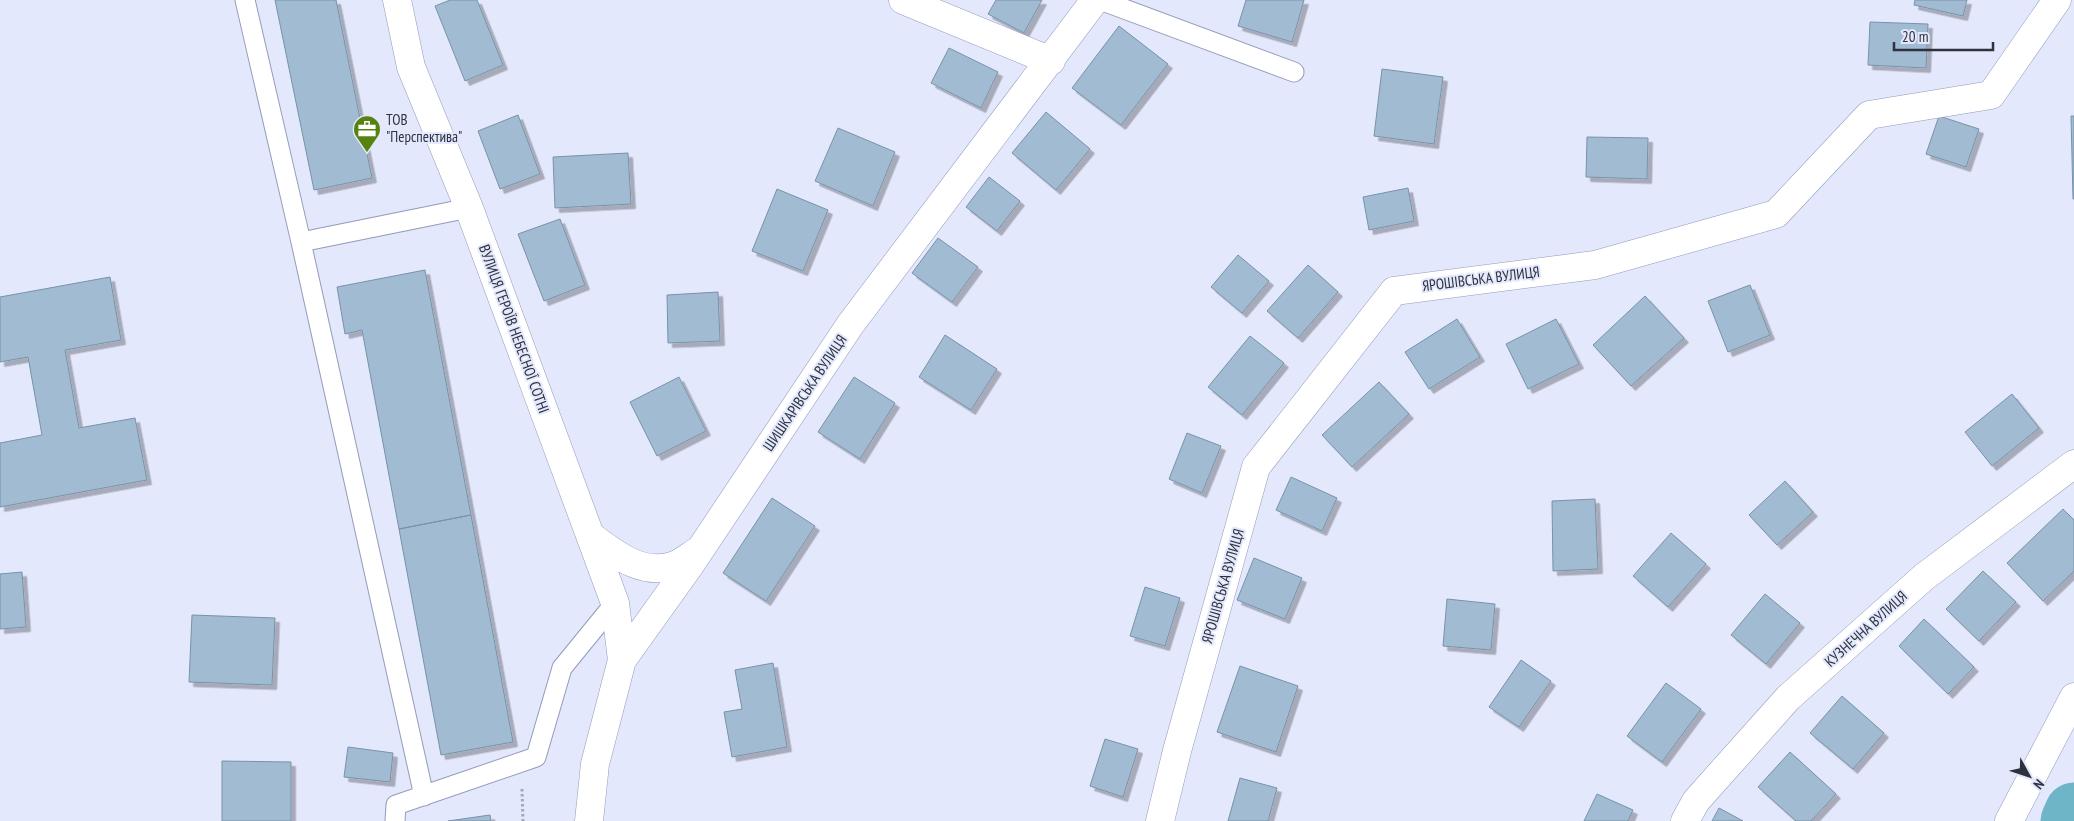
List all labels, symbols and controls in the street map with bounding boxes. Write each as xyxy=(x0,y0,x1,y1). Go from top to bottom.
scale bar xyxy=(1894,20,1993,52)
text: 20 m xyxy=(1902,27,1928,46)
place label: ТОВ "Перспектива" xyxy=(386,110,462,146)
office icon: ТОВ "Перспектива" xyxy=(352,114,382,153)
street label: ВУЛИЦЯ ГЕРОЇВ НЕБЕСНОЇ СОТНІ xyxy=(475,242,554,416)
street label: ЯРОШІВСЬКА ВУЛИЦЯ xyxy=(1421,262,1541,295)
street label: ШИШКАРІВСЬКА ВУЛИЦЯ xyxy=(759,331,851,455)
street label: ЯРОШІВСЬКА ВУЛИЦЯ xyxy=(1197,526,1248,645)
street label: КУЗНЕЧНА ВУЛИЦЯ xyxy=(1820,587,1911,671)
north arrow xyxy=(2004,751,2054,801)
text: N xyxy=(2030,776,2048,793)

